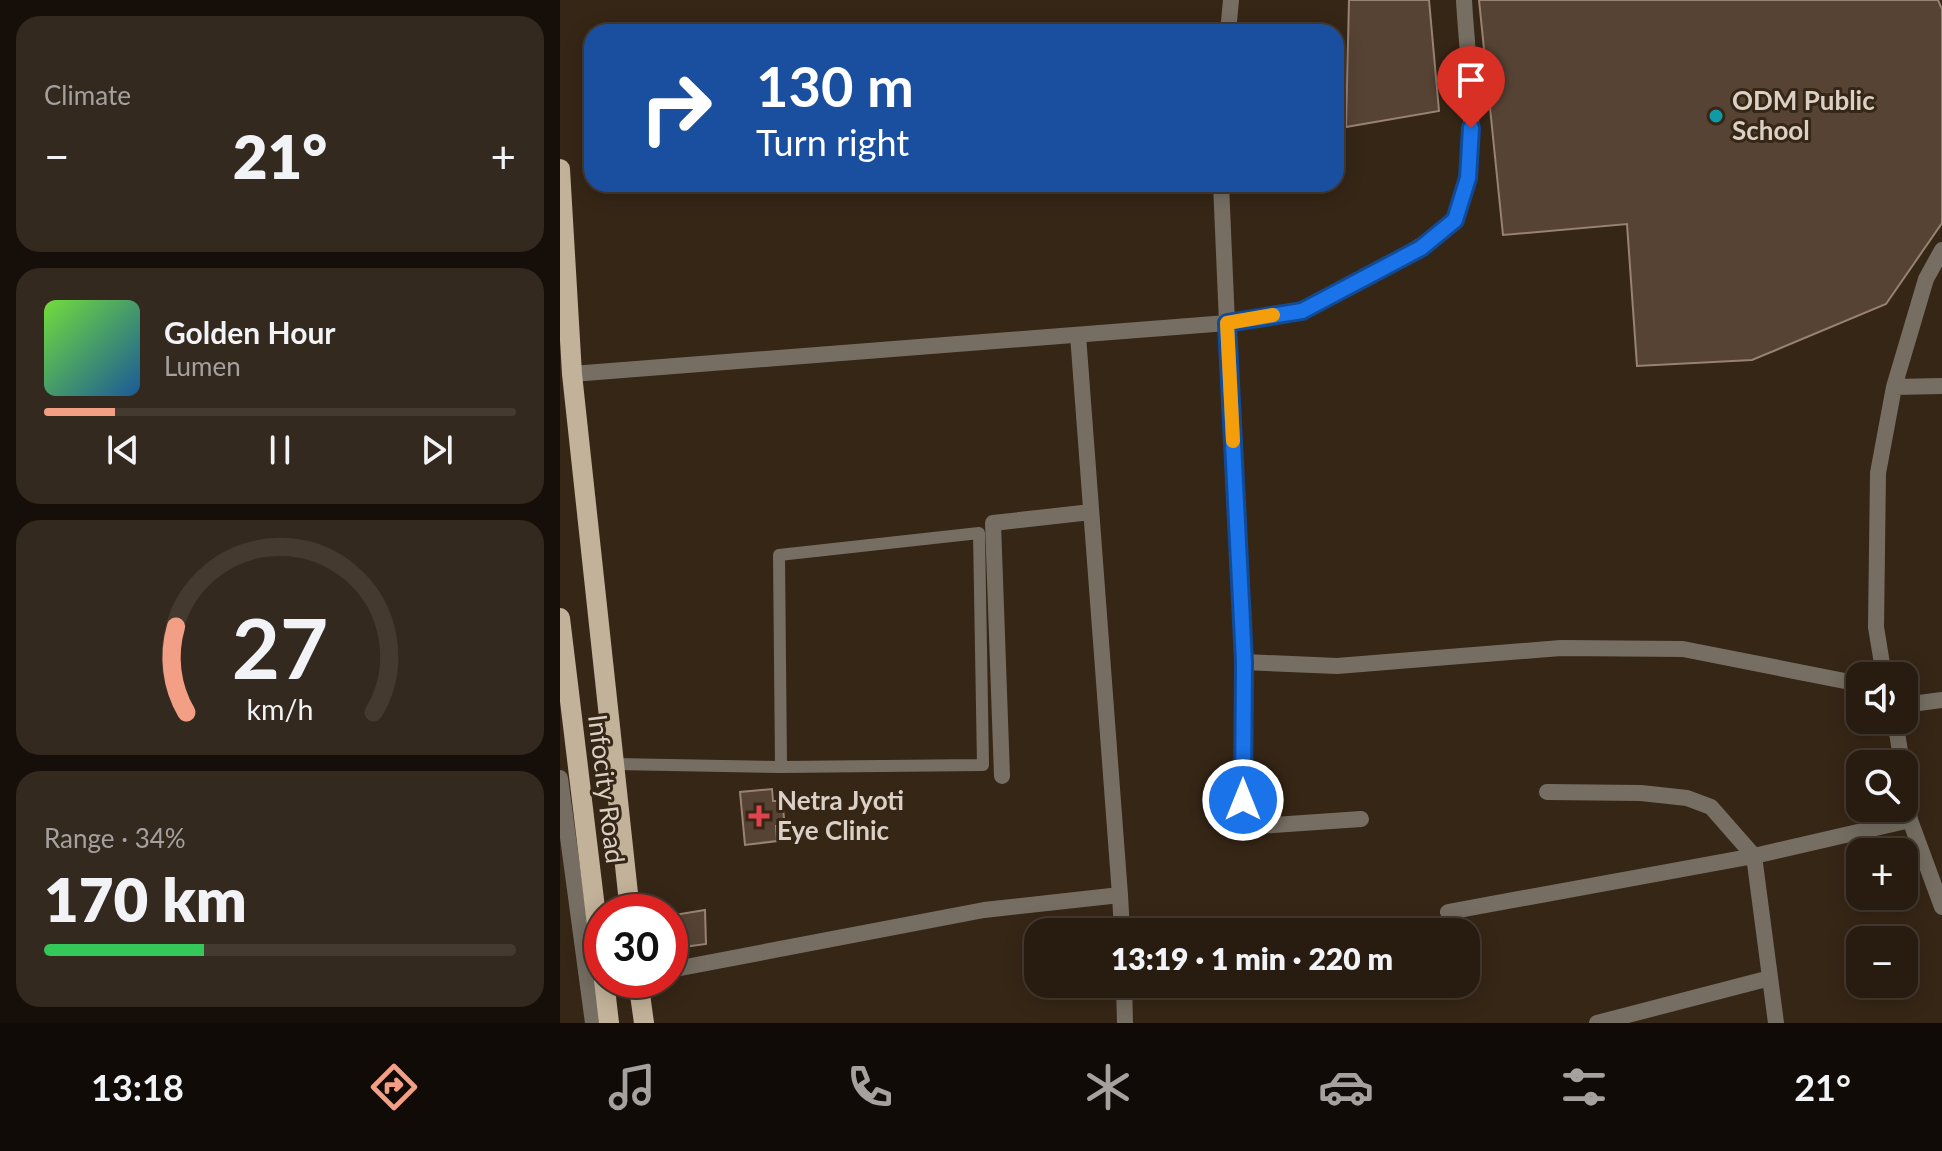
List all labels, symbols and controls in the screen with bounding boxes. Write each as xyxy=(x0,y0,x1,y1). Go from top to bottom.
pin xyxy=(1437,46,1505,128)
text: 130 m xyxy=(756,52,914,119)
icon: right xyxy=(624,56,728,160)
icon: arrive xyxy=(1449,58,1493,102)
text: Climate xyxy=(44,79,131,111)
place label: ODM Public School xyxy=(1732,84,1875,146)
marker: ODM Public School xyxy=(1707,107,1725,125)
text: 21° xyxy=(233,120,327,192)
text: Turn right xyxy=(756,120,909,164)
text: − xyxy=(44,130,70,182)
text: + xyxy=(490,130,516,182)
text: Golden Hour xyxy=(164,314,336,350)
text: Lumen xyxy=(164,350,241,382)
icon: previous xyxy=(101,428,145,472)
icon: pause xyxy=(258,428,302,472)
icon: next xyxy=(415,428,459,472)
text: 27 xyxy=(232,597,328,697)
map controls xyxy=(1846,662,1918,998)
button: sound xyxy=(1846,662,1918,734)
text: km/h xyxy=(247,693,313,727)
street label: Infocity Road xyxy=(582,713,632,865)
button: search xyxy=(1846,750,1918,822)
position arrow xyxy=(1201,758,1285,842)
place label: Netra Jyoti Eye Clinic xyxy=(777,784,904,846)
marker: Netra Jyoti Eye Clinic xyxy=(748,805,770,827)
text: Range · 34% xyxy=(44,822,186,854)
button: + xyxy=(1846,838,1918,910)
text: 170 km xyxy=(44,863,247,935)
speed limit sign: 30 xyxy=(584,894,688,998)
button: − xyxy=(1846,926,1918,998)
text: 13:19 · 1 min · 220 m xyxy=(1111,940,1393,976)
icon: directions xyxy=(366,1059,422,1115)
icon: music xyxy=(604,1059,660,1115)
icon: phone xyxy=(842,1059,898,1115)
icon: climate xyxy=(1080,1059,1136,1115)
icon: car xyxy=(1318,1059,1374,1115)
icon: filters xyxy=(1556,1059,1612,1115)
text: 13:18 xyxy=(91,1065,184,1109)
text: 21° xyxy=(1794,1065,1851,1109)

